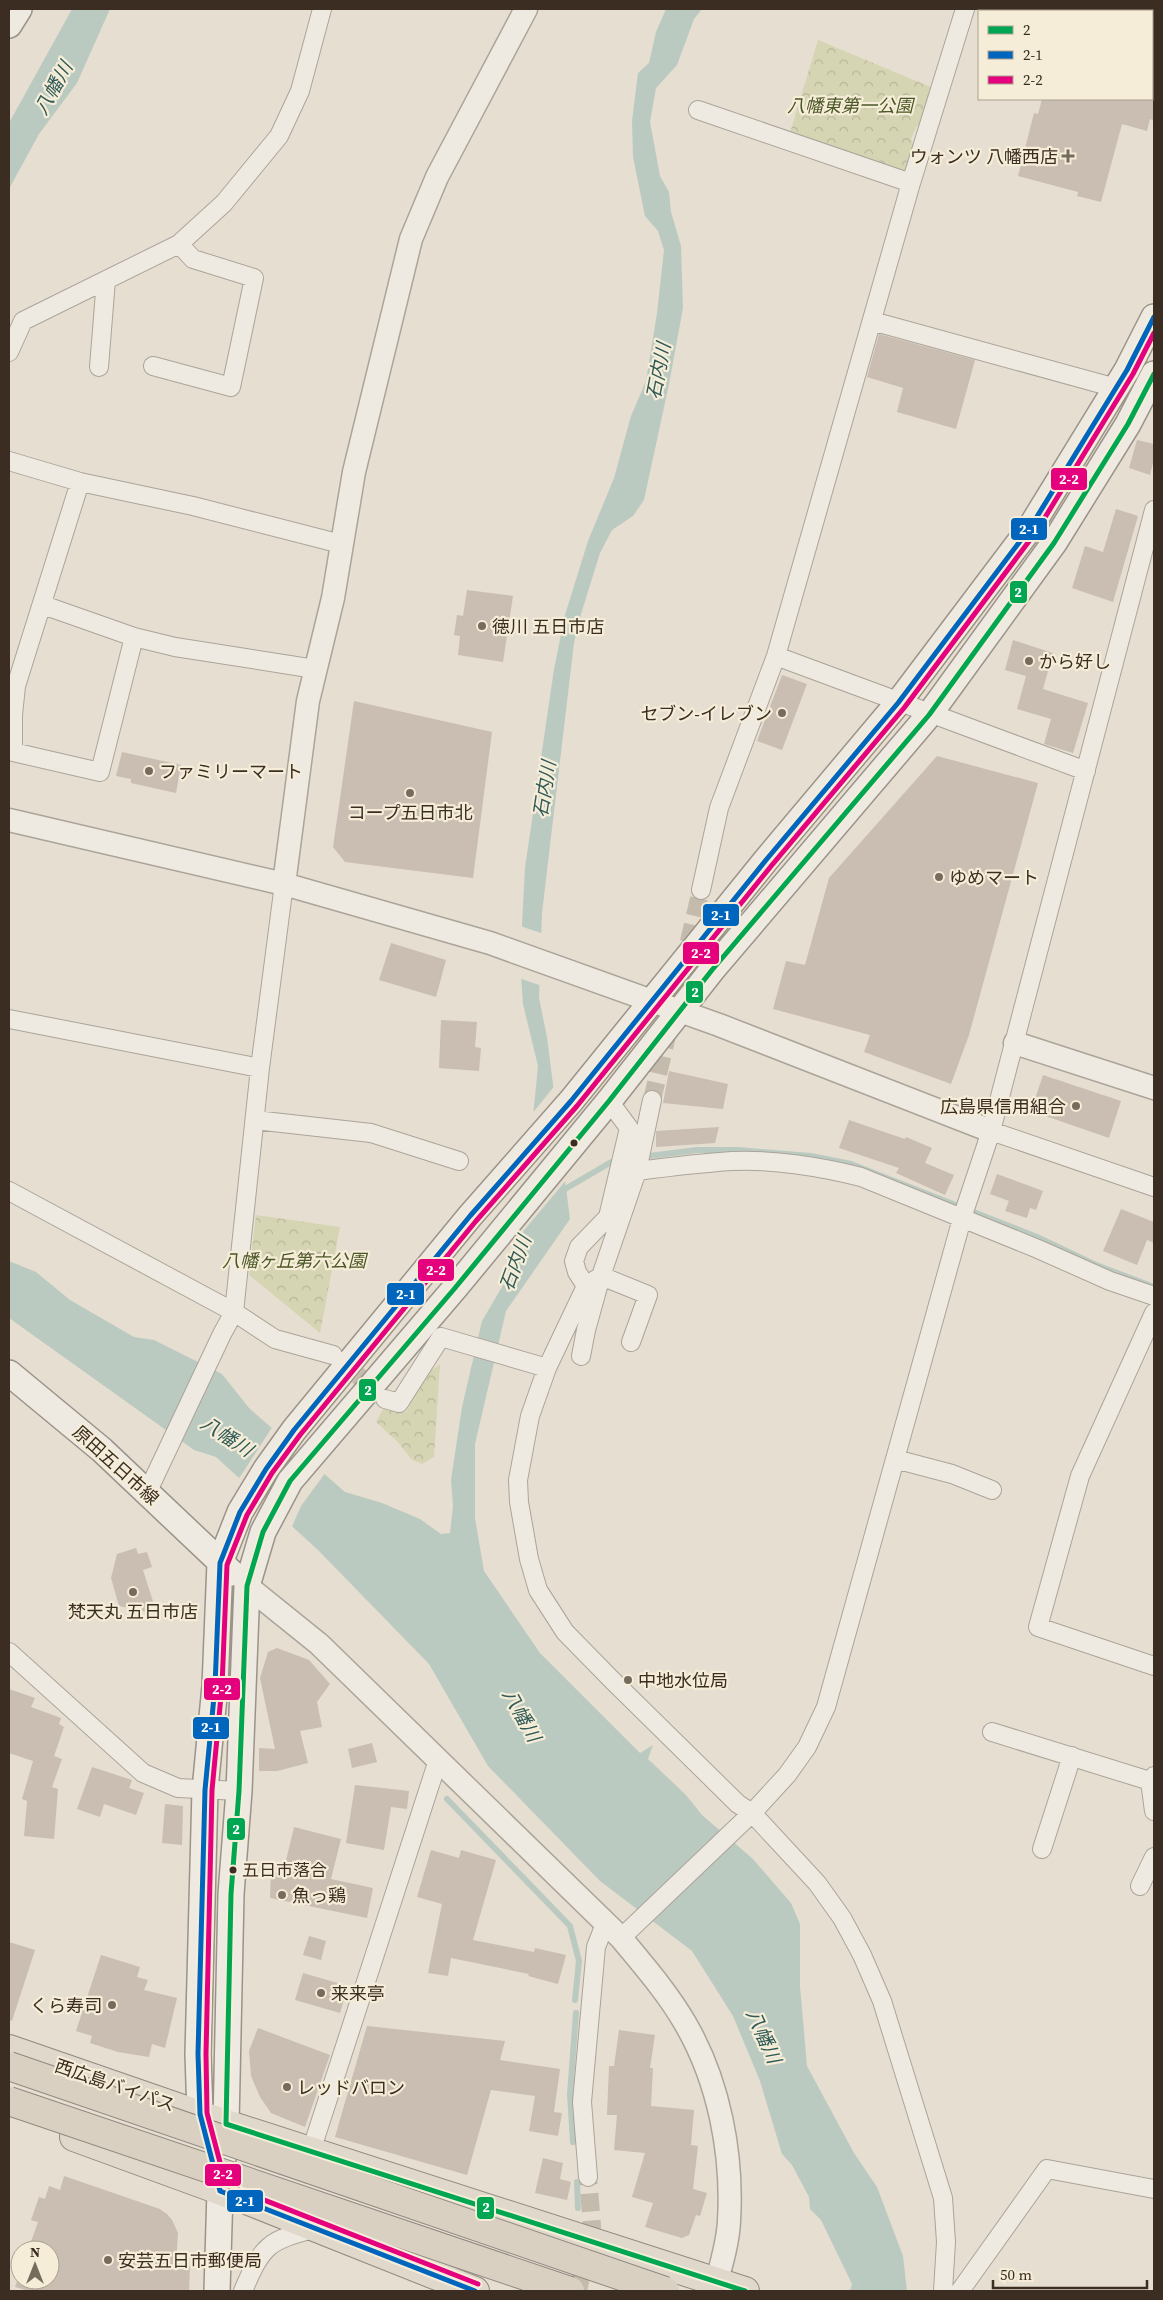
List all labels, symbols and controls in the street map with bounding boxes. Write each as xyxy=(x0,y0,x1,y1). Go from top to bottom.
legend xyxy=(978,10,1153,100)
text: 2 xyxy=(1023,19,1031,40)
text: 2-1 xyxy=(1023,44,1043,65)
water label: 八幡川 xyxy=(28,55,79,119)
text: 2-2 xyxy=(1023,69,1043,90)
park label: 八幡東第一公園 xyxy=(787,93,916,118)
place label: ウォンツ 八幡西店 xyxy=(910,144,1058,169)
marker: ウォンツ 八幡西店 xyxy=(1062,150,1074,162)
water label: 石内川 xyxy=(640,339,677,401)
line badge: 2-2 xyxy=(1050,467,1088,491)
text: 2-2 xyxy=(1059,469,1079,489)
line badge: 2-1 xyxy=(1010,517,1048,541)
text: 2-1 xyxy=(1019,519,1039,539)
line badge: 2 xyxy=(1009,580,1028,604)
text: 2 xyxy=(1014,582,1022,602)
place label: 徳川 五日市店 xyxy=(492,614,604,639)
marker: 徳川 五日市店 xyxy=(476,620,488,632)
place label: から好し xyxy=(1039,649,1111,674)
marker: から好し xyxy=(1023,655,1035,667)
place label: セブン-イレブン xyxy=(640,701,772,726)
marker: セブン-イレブン xyxy=(776,707,788,719)
water label: 石内川 xyxy=(527,757,562,819)
place label: ファミリーマート xyxy=(159,759,303,784)
marker: ファミリーマート xyxy=(143,765,155,777)
marker: コープ五日市北 xyxy=(404,787,416,799)
place label: コープ五日市北 xyxy=(348,800,472,825)
place label: ゆめマート xyxy=(949,865,1039,890)
marker: ゆめマート xyxy=(933,871,945,883)
line badge: 2-1 xyxy=(702,903,740,927)
text: 2-1 xyxy=(711,905,731,925)
line badge: 2-2 xyxy=(682,941,720,965)
text: 2-2 xyxy=(691,943,711,963)
line badge: 2 xyxy=(685,980,704,1004)
text: 2 xyxy=(691,982,699,1002)
place label: 広島県信用組合 xyxy=(940,1094,1066,1119)
marker: 広島県信用組合 xyxy=(1070,1100,1082,1112)
unlabelled marker xyxy=(569,1138,579,1148)
water label: 石内川 xyxy=(493,1230,538,1294)
park label: 八幡ヶ丘第六公園 xyxy=(222,1248,369,1273)
line badge: 2-2 xyxy=(417,1258,455,1282)
text: 2-2 xyxy=(426,1260,446,1280)
line badge: 2-1 xyxy=(386,1282,425,1306)
text: 2-1 xyxy=(396,1284,416,1304)
line badge: 2 xyxy=(358,1378,377,1402)
text: 2 xyxy=(364,1380,372,1400)
water label: 八幡川 xyxy=(196,1410,260,1464)
street label: 原田五日市線 xyxy=(68,1420,164,1510)
marker: 梵天丸 五日市店 xyxy=(127,1586,139,1598)
place label: 梵天丸 五日市店 xyxy=(68,1599,198,1624)
place label: 中地水位局 xyxy=(638,1668,728,1693)
marker: 中地水位局 xyxy=(622,1674,634,1686)
line badge: 2-2 xyxy=(203,1677,241,1701)
text: 2-2 xyxy=(212,1679,232,1699)
water label: 八幡川 xyxy=(497,1684,548,1748)
line badge: 2-1 xyxy=(192,1716,230,1740)
text: 2-1 xyxy=(201,1717,221,1737)
line badge: 2 xyxy=(226,1817,246,1841)
text: 2 xyxy=(232,1819,240,1839)
place label: 五日市落合 xyxy=(242,1858,327,1882)
marker: 五日市落合 xyxy=(228,1865,238,1875)
place label: 魚っ鶏 xyxy=(292,1883,346,1908)
marker: 魚っ鶏 xyxy=(276,1889,288,1901)
place label: 来来亭 xyxy=(331,1981,385,2006)
marker: 来来亭 xyxy=(315,1987,327,1999)
place label: くら寿司 xyxy=(30,1993,102,2018)
marker: くら寿司 xyxy=(106,1999,118,2011)
water label: 八幡川 xyxy=(741,2005,788,2069)
street label: 西広島バイパス xyxy=(52,2053,178,2117)
place label: レッドバロン xyxy=(297,2075,405,2100)
marker: レッドバロン xyxy=(281,2081,293,2093)
line badge: 2-2 xyxy=(204,2163,242,2187)
text: 2-2 xyxy=(213,2164,233,2184)
line badge: 2-1 xyxy=(226,2189,264,2213)
text: 2-1 xyxy=(235,2191,255,2211)
line badge: 2 xyxy=(476,2196,495,2220)
text: 2 xyxy=(482,2197,490,2217)
north arrow xyxy=(10,2240,60,2290)
text: N xyxy=(30,2242,40,2262)
place label: 安芸五日市郵便局 xyxy=(118,2248,262,2273)
marker: 安芸五日市郵便局 xyxy=(102,2254,114,2266)
scale bar xyxy=(993,2258,1147,2290)
text: 50 m xyxy=(1000,2264,1032,2285)

